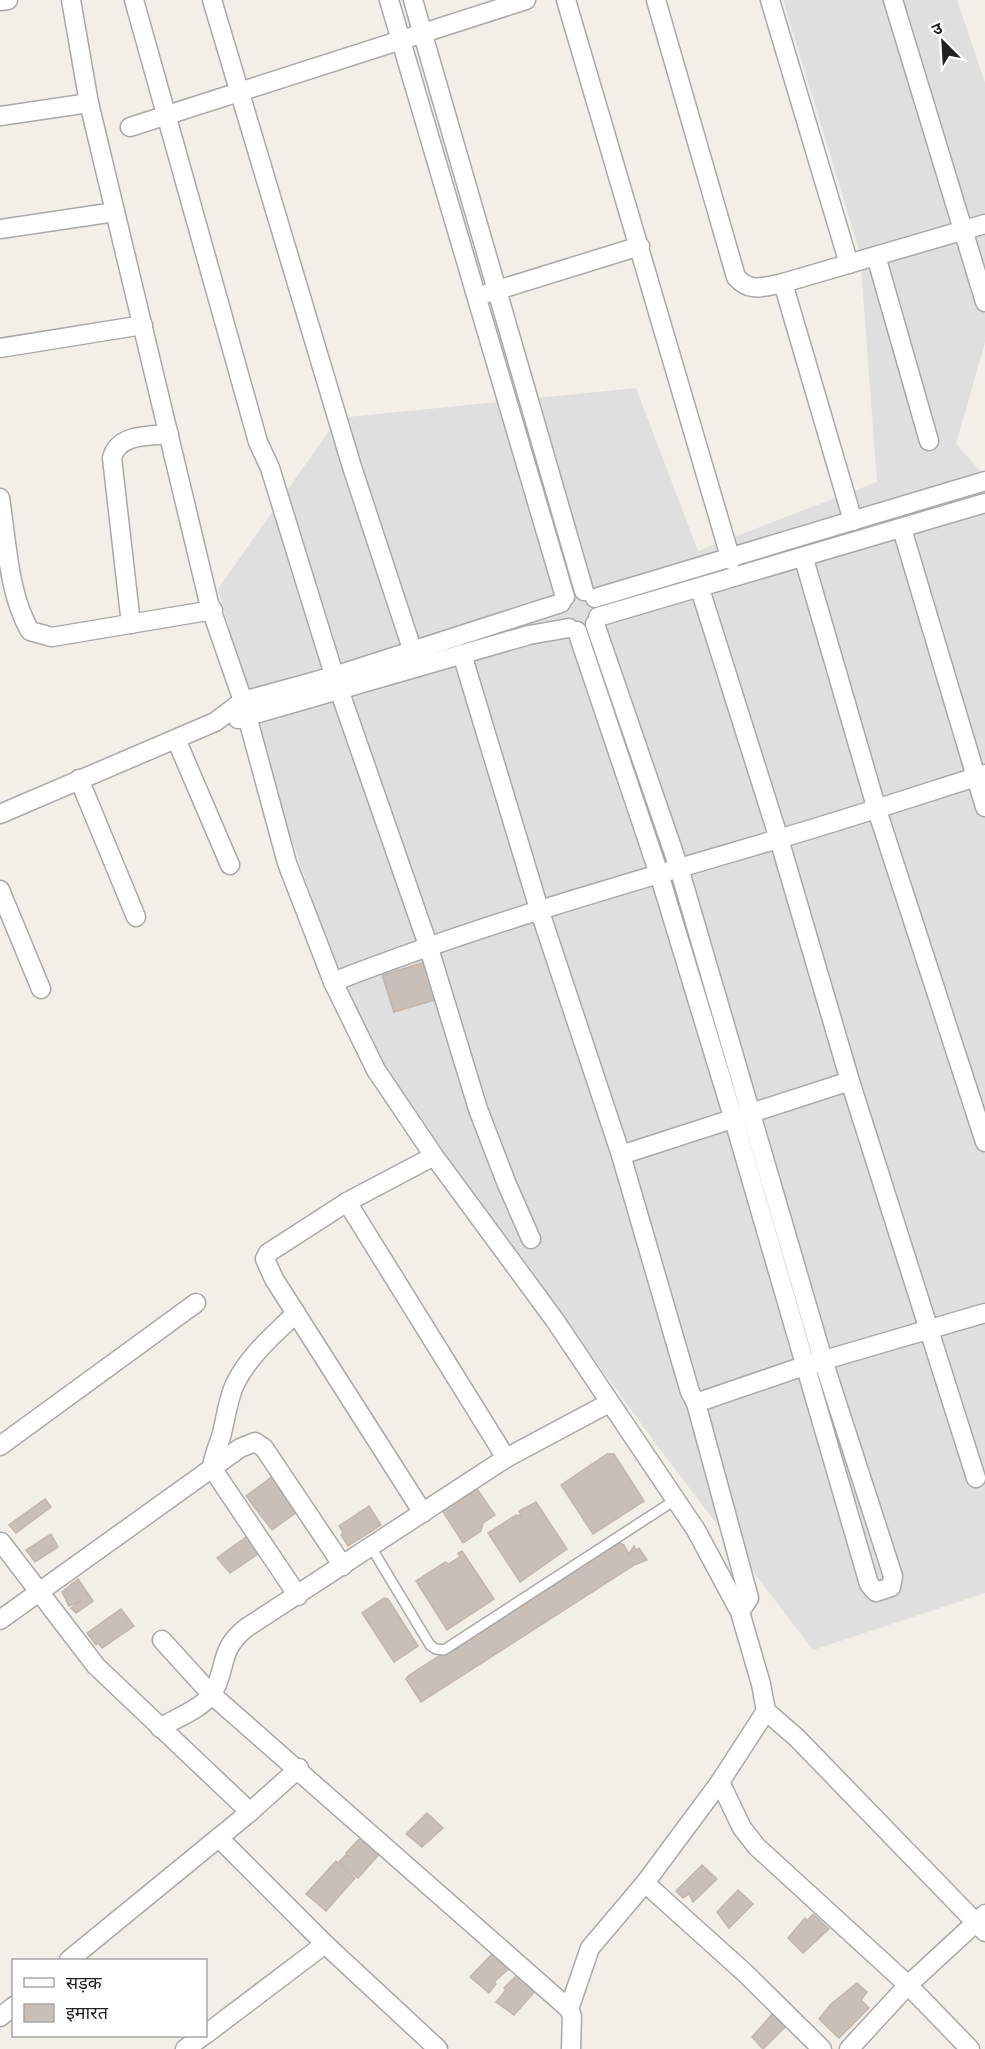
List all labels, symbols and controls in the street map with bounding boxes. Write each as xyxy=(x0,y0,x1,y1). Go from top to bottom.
north arrow xyxy=(913,12,973,72)
text: उ xyxy=(929,18,946,39)
legend xyxy=(12,1959,207,2037)
text: सड़क xyxy=(66,1972,103,1993)
text: इमारत xyxy=(66,2002,109,2023)

